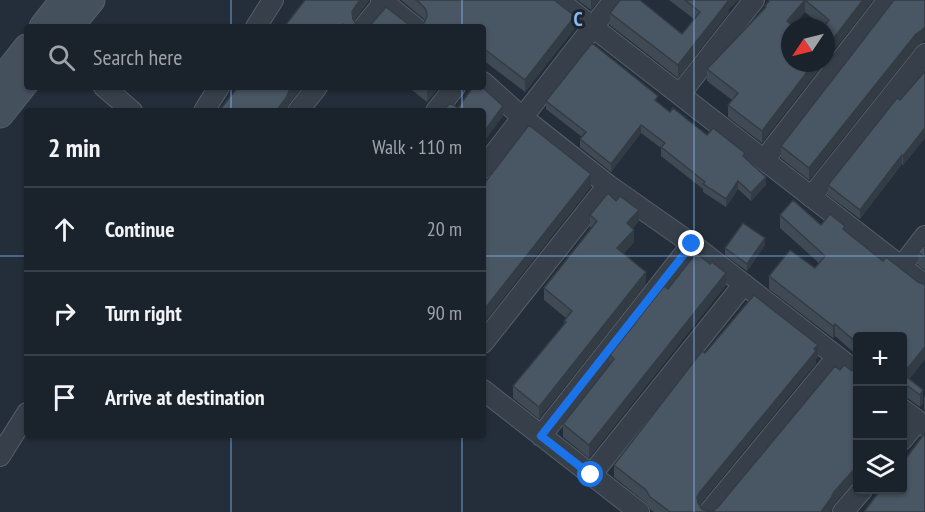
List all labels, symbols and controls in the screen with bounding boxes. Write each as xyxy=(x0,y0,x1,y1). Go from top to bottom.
text: C xyxy=(573,6,583,32)
north arrow xyxy=(781,18,835,72)
search box xyxy=(24,24,486,90)
icon: search xyxy=(45,41,78,74)
text: Search here xyxy=(93,43,182,71)
text: 2 min xyxy=(48,131,101,164)
text: Walk · 110 m xyxy=(372,134,462,160)
icon: ahead xyxy=(48,213,81,246)
text: Continue xyxy=(105,215,175,243)
text: 20 m xyxy=(427,216,462,242)
route end xyxy=(678,230,704,256)
icon: right xyxy=(48,297,81,330)
text: Turn right xyxy=(105,299,182,327)
text: 90 m xyxy=(427,300,462,326)
map controls xyxy=(853,332,907,494)
button: + xyxy=(853,332,907,386)
icon: arrive xyxy=(48,381,81,414)
text: Arrive at destination xyxy=(105,383,265,411)
button: − xyxy=(853,386,907,440)
button: layers xyxy=(853,440,907,494)
route start xyxy=(577,461,603,487)

